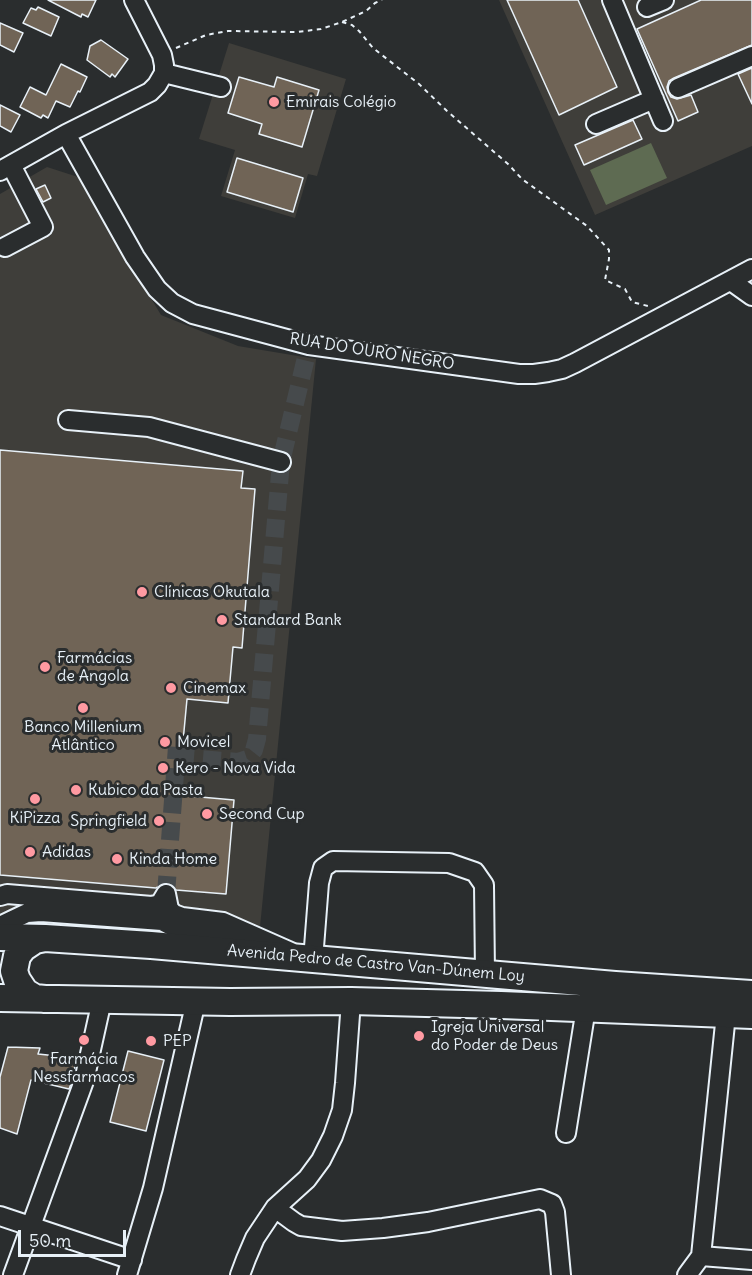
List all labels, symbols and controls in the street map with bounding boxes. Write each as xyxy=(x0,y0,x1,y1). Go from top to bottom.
place label: Emirais Colégio xyxy=(286,92,396,112)
marker: Emirais Colégio xyxy=(267,95,281,109)
street label: RUA DO OURO NEGRO xyxy=(288,329,456,375)
place label: Clínicas Okutala xyxy=(154,582,270,602)
marker: Clínicas Okutala xyxy=(135,585,149,599)
place label: Standard Bank xyxy=(234,610,342,630)
marker: Standard Bank xyxy=(215,613,229,627)
place label: Farmácias de Angola xyxy=(57,648,132,686)
marker: Farmácias de Angola xyxy=(38,660,52,674)
place label: Cinemax xyxy=(183,678,246,698)
marker: Cinemax xyxy=(164,681,178,695)
marker: Banco Millenium Atlântico xyxy=(76,701,90,715)
place label: Banco Millenium Atlântico xyxy=(24,717,142,755)
place label: Movicel xyxy=(177,732,230,752)
marker: Movicel xyxy=(158,735,172,749)
place label: Kero - Nova Vida xyxy=(175,758,296,778)
marker: Kero - Nova Vida xyxy=(156,761,170,775)
place label: Kubico da Pasta xyxy=(88,780,203,800)
marker: Kubico da Pasta xyxy=(69,783,83,797)
marker: KiPizza xyxy=(28,792,42,806)
place label: Second Cup xyxy=(219,804,305,824)
marker: Second Cup xyxy=(200,807,214,821)
place label: KiPizza xyxy=(10,808,60,828)
place label: Springfield xyxy=(70,811,147,831)
marker: Springfield xyxy=(152,814,166,828)
place label: Adidas xyxy=(42,842,91,862)
marker: Adidas xyxy=(23,845,37,859)
place label: Kinda Home xyxy=(129,849,217,869)
marker: Kinda Home xyxy=(110,852,124,866)
street label: Avenida Pedro de Castro Van-Dúnem Loy xyxy=(226,941,526,987)
place label: Igreja Universal do Poder de Deus xyxy=(431,1017,558,1055)
marker: Igreja Universal do Poder de Deus xyxy=(412,1029,426,1043)
place label: PEP xyxy=(163,1031,192,1051)
marker: Farmácia Nessfarmacos xyxy=(77,1033,91,1047)
marker: PEP xyxy=(144,1034,158,1048)
place label: Farmácia Nessfarmacos xyxy=(33,1049,135,1087)
scale bar xyxy=(21,1218,129,1256)
text: 50 m xyxy=(29,1229,71,1252)

